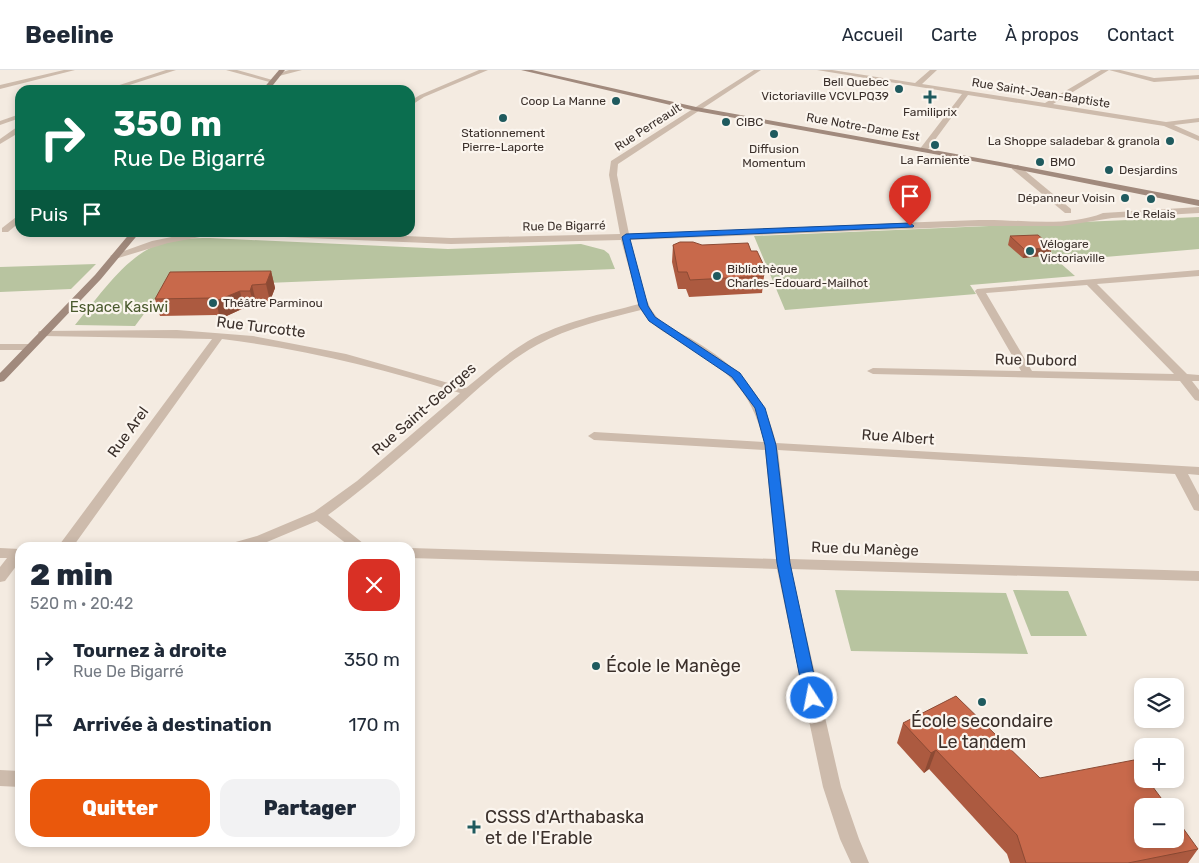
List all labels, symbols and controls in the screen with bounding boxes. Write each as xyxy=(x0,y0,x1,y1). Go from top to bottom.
text: Beeline xyxy=(25,21,114,49)
text: Accueil xyxy=(842,24,903,46)
text: Carte xyxy=(931,24,977,46)
text: À propos xyxy=(1005,24,1079,46)
text: Contact xyxy=(1107,24,1174,46)
place label: Bell Quebec Victoriaville VCVLPQ39 xyxy=(761,75,889,103)
street label: Rue Saint-Jean-Baptiste xyxy=(971,75,1111,111)
marker: Bell Quebec Victoriaville VCVLPQ39 xyxy=(893,83,905,95)
marker: Familiprix xyxy=(924,91,936,103)
place label: Coop La Manne xyxy=(520,94,606,108)
marker: Coop La Manne xyxy=(610,95,622,107)
street label: Rue Perreault xyxy=(612,100,684,154)
text: 350 m xyxy=(113,103,222,145)
icon: right xyxy=(30,105,95,170)
place label: Familiprix xyxy=(903,105,957,119)
street label: Rue Notre-Dame Est xyxy=(805,110,921,144)
marker: Stationnement Pierre-Laporte xyxy=(497,112,509,124)
place label: CIBC xyxy=(736,115,763,129)
marker: CIBC xyxy=(720,116,732,128)
place label: Stationnement Pierre-Laporte xyxy=(461,126,545,154)
marker: Diffusion Momentum xyxy=(768,128,780,140)
place label: La Shoppe saladebar & granola xyxy=(988,134,1160,148)
marker: La Shoppe saladebar & granola xyxy=(1164,135,1176,147)
marker: La Farniente xyxy=(929,139,941,151)
place label: Diffusion Momentum xyxy=(742,142,806,170)
text: Rue De Bigarré xyxy=(113,145,265,172)
place label: La Farniente xyxy=(900,153,970,167)
place label: BMO xyxy=(1050,155,1076,169)
marker: BMO xyxy=(1034,156,1046,168)
place label: Desjardins xyxy=(1119,163,1178,177)
marker: Desjardins xyxy=(1103,164,1115,176)
pin xyxy=(889,175,931,226)
icon: arrive xyxy=(896,182,924,210)
place label: Dépanneur Voisin xyxy=(1018,191,1115,205)
marker: Dépanneur Voisin xyxy=(1119,192,1131,204)
marker: Le Relais xyxy=(1145,193,1157,205)
icon: arrive xyxy=(78,200,106,228)
text: Puis xyxy=(30,203,68,226)
place label: Le Relais xyxy=(1126,207,1176,221)
street label: Rue De Bigarré xyxy=(522,218,606,234)
place label: Vélogare Victoriaville xyxy=(1040,237,1105,265)
marker: Vélogare Victoriaville xyxy=(1024,245,1036,257)
place label: Bibliothèque Charles-Edouard-Mailhot xyxy=(727,262,868,290)
marker: Bibliothèque Charles-Edouard-Mailhot xyxy=(711,270,723,282)
place label: Théâtre Parminou xyxy=(223,296,323,310)
marker: Théâtre Parminou xyxy=(207,297,219,309)
park label: Espace Kasiwi xyxy=(70,298,168,316)
street label: Rue Turcotte xyxy=(215,313,307,341)
street label: Rue Dubord xyxy=(995,350,1077,370)
street label: Rue Saint-Georges xyxy=(368,359,480,459)
street label: Rue Arel xyxy=(104,403,152,461)
street label: Rue Albert xyxy=(861,425,935,449)
street label: Rue du Manège xyxy=(811,538,919,560)
text: 2 min xyxy=(30,557,113,593)
button: close xyxy=(348,559,400,611)
text: 520 m · 20:42 xyxy=(30,594,133,613)
text: Tournez à droite xyxy=(73,639,227,662)
icon: right xyxy=(30,646,58,674)
text: 350 m xyxy=(344,648,400,671)
place label: École le Manège xyxy=(606,655,741,677)
marker: École le Manège xyxy=(590,660,602,672)
text: Rue De Bigarré xyxy=(73,662,184,681)
position arrow xyxy=(785,671,837,723)
map controls xyxy=(1134,678,1184,848)
button: layers xyxy=(1134,678,1184,728)
marker: École secondaire Le tandem xyxy=(976,696,988,708)
place label: École secondaire Le tandem xyxy=(911,710,1053,753)
icon: arrive xyxy=(30,711,58,739)
text: Arrivée à destination xyxy=(73,713,272,736)
text: 170 m xyxy=(349,713,400,736)
button: + xyxy=(1134,738,1184,788)
button: Quitter xyxy=(30,779,210,837)
button: Partager xyxy=(220,779,400,837)
button: − xyxy=(1134,798,1184,848)
place label: CSSS d'Arthabaska et de l'Erable xyxy=(485,806,644,849)
marker: CSSS d'Arthabaska et de l'Erable xyxy=(467,820,481,834)

